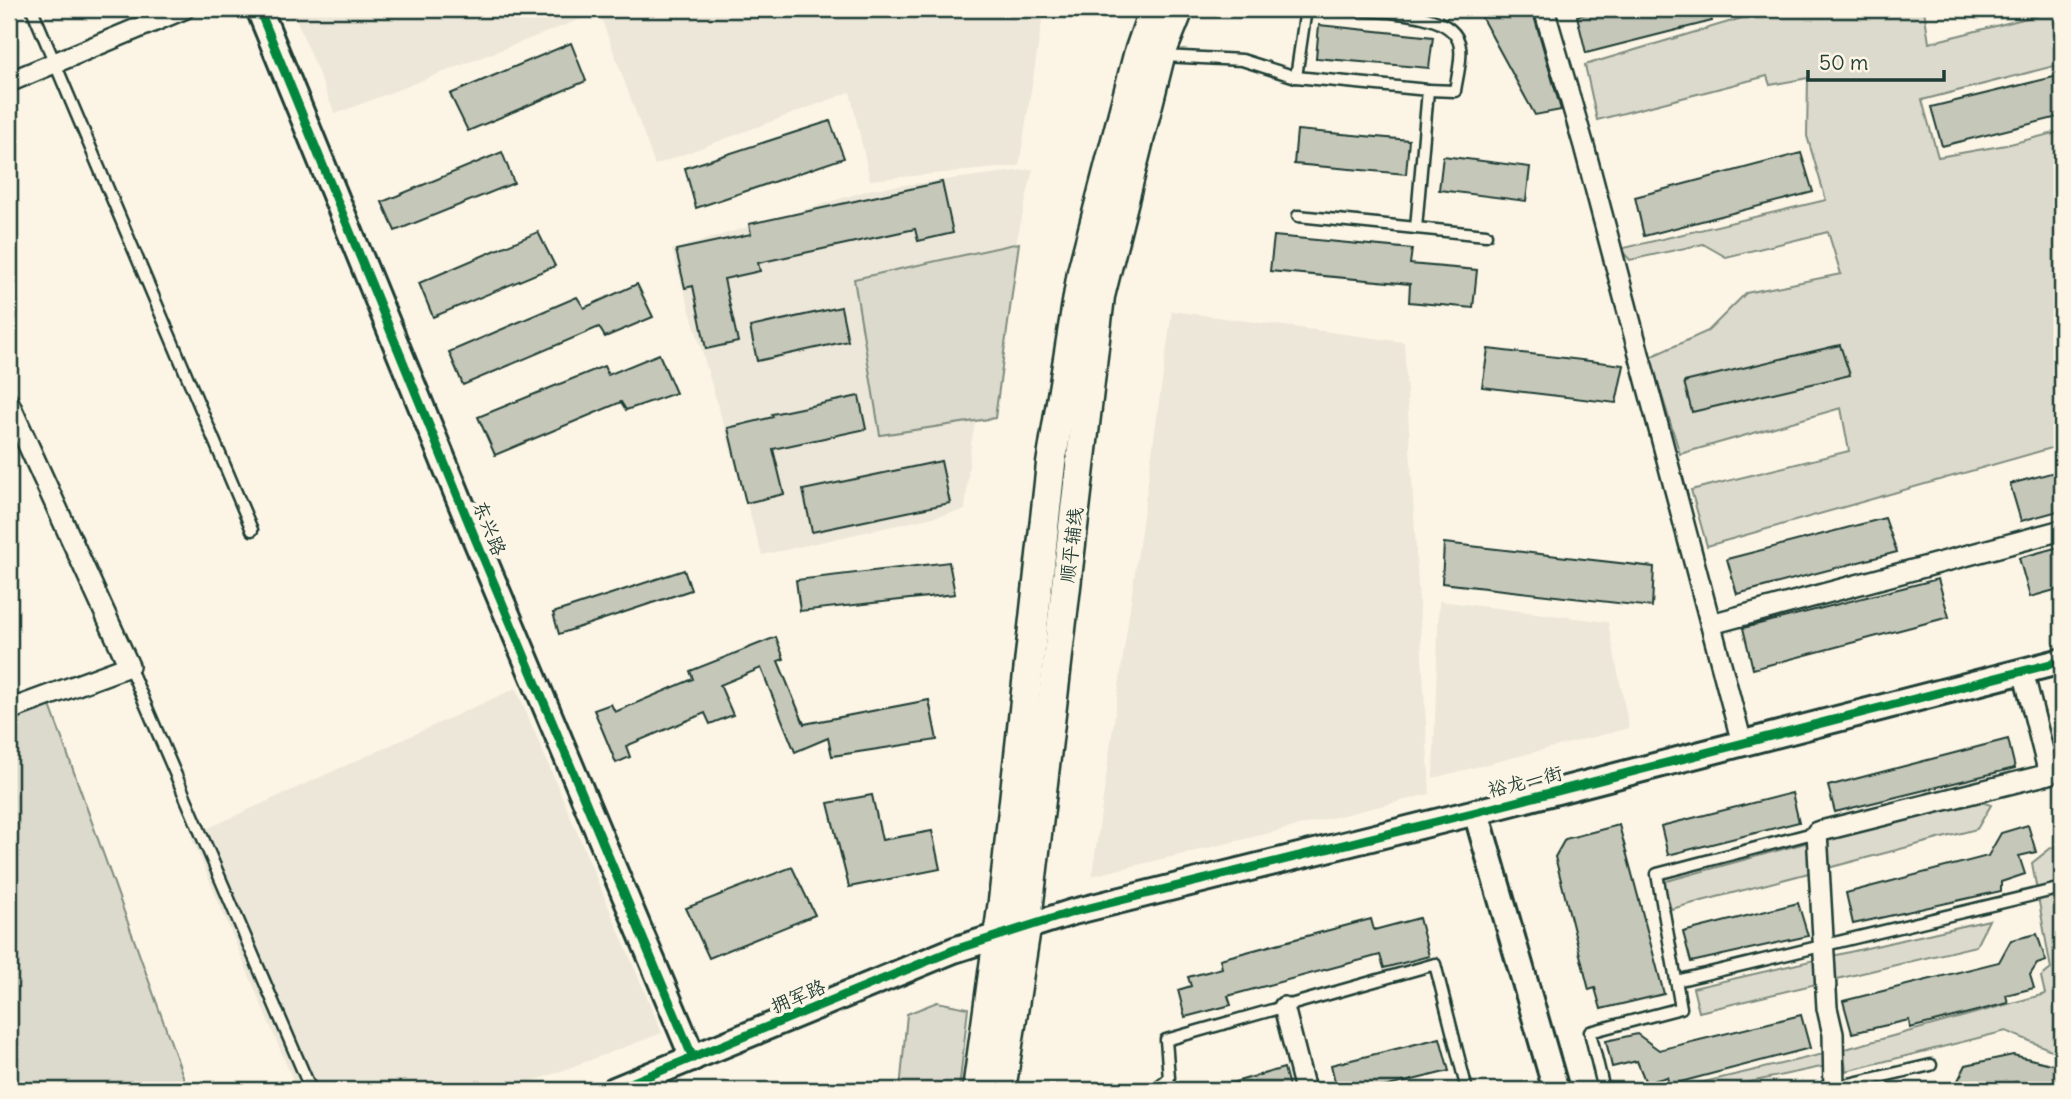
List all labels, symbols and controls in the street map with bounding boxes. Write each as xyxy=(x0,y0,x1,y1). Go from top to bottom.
scale bar xyxy=(1808,38,1945,82)
text: 50 m xyxy=(1819,49,1868,76)
street label: 东兴路 xyxy=(468,497,512,559)
street label: 顺平辅线 xyxy=(1054,506,1088,584)
street label: 裕龙一街 xyxy=(1485,760,1565,802)
street label: 拥军路 xyxy=(767,974,829,1018)

